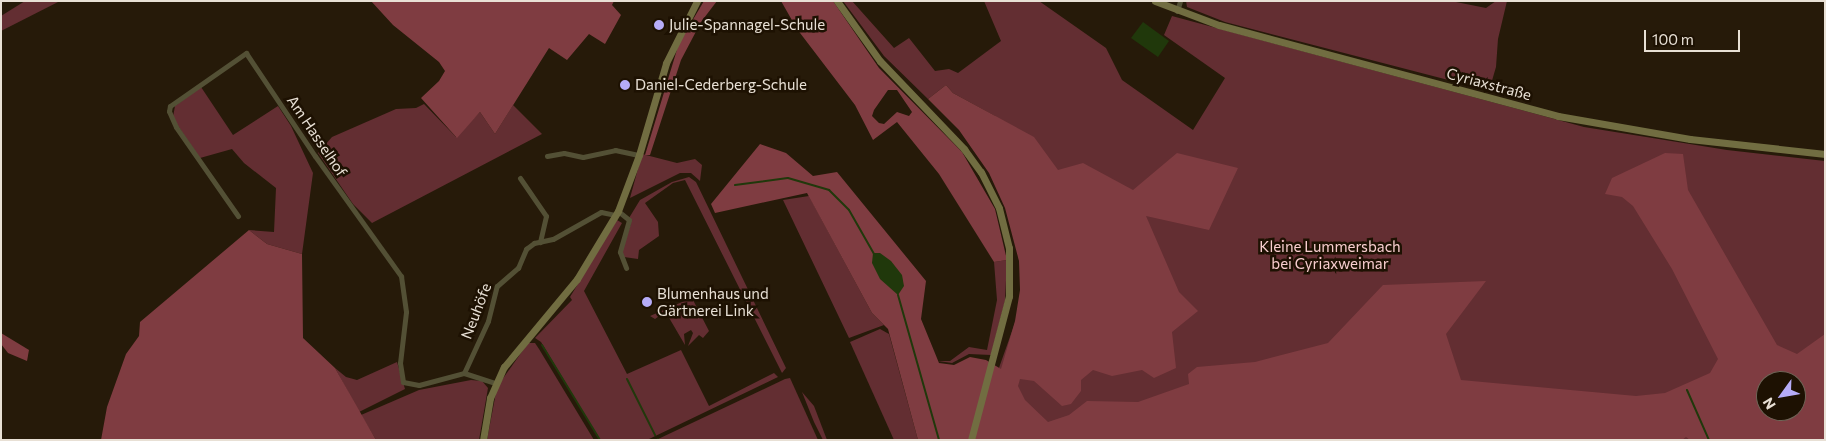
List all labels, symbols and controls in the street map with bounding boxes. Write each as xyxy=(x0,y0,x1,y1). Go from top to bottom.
place label: Julie-Spannagel-Schule xyxy=(669,16,825,34)
marker: Julie-Spannagel-Schule xyxy=(653,19,665,31)
scale bar xyxy=(1646,20,1742,52)
text: 100 m xyxy=(1652,30,1694,48)
street label: Cyriaxstraße xyxy=(1445,64,1533,104)
place label: Daniel-Cederberg-Schule xyxy=(635,76,807,94)
marker: Daniel-Cederberg-Schule xyxy=(619,79,631,91)
street label: Am Hasselhof xyxy=(283,92,351,180)
park label: Kleine Lummersbach bei Cyriaxweimar xyxy=(1259,237,1401,272)
street label: Neuhöfe xyxy=(457,280,495,342)
place label: Blumenhaus und Gärtnerei Link xyxy=(657,284,769,319)
marker: Blumenhaus und Gärtnerei Link xyxy=(641,296,653,308)
north arrow xyxy=(1756,371,1806,421)
text: N xyxy=(1759,395,1779,413)

